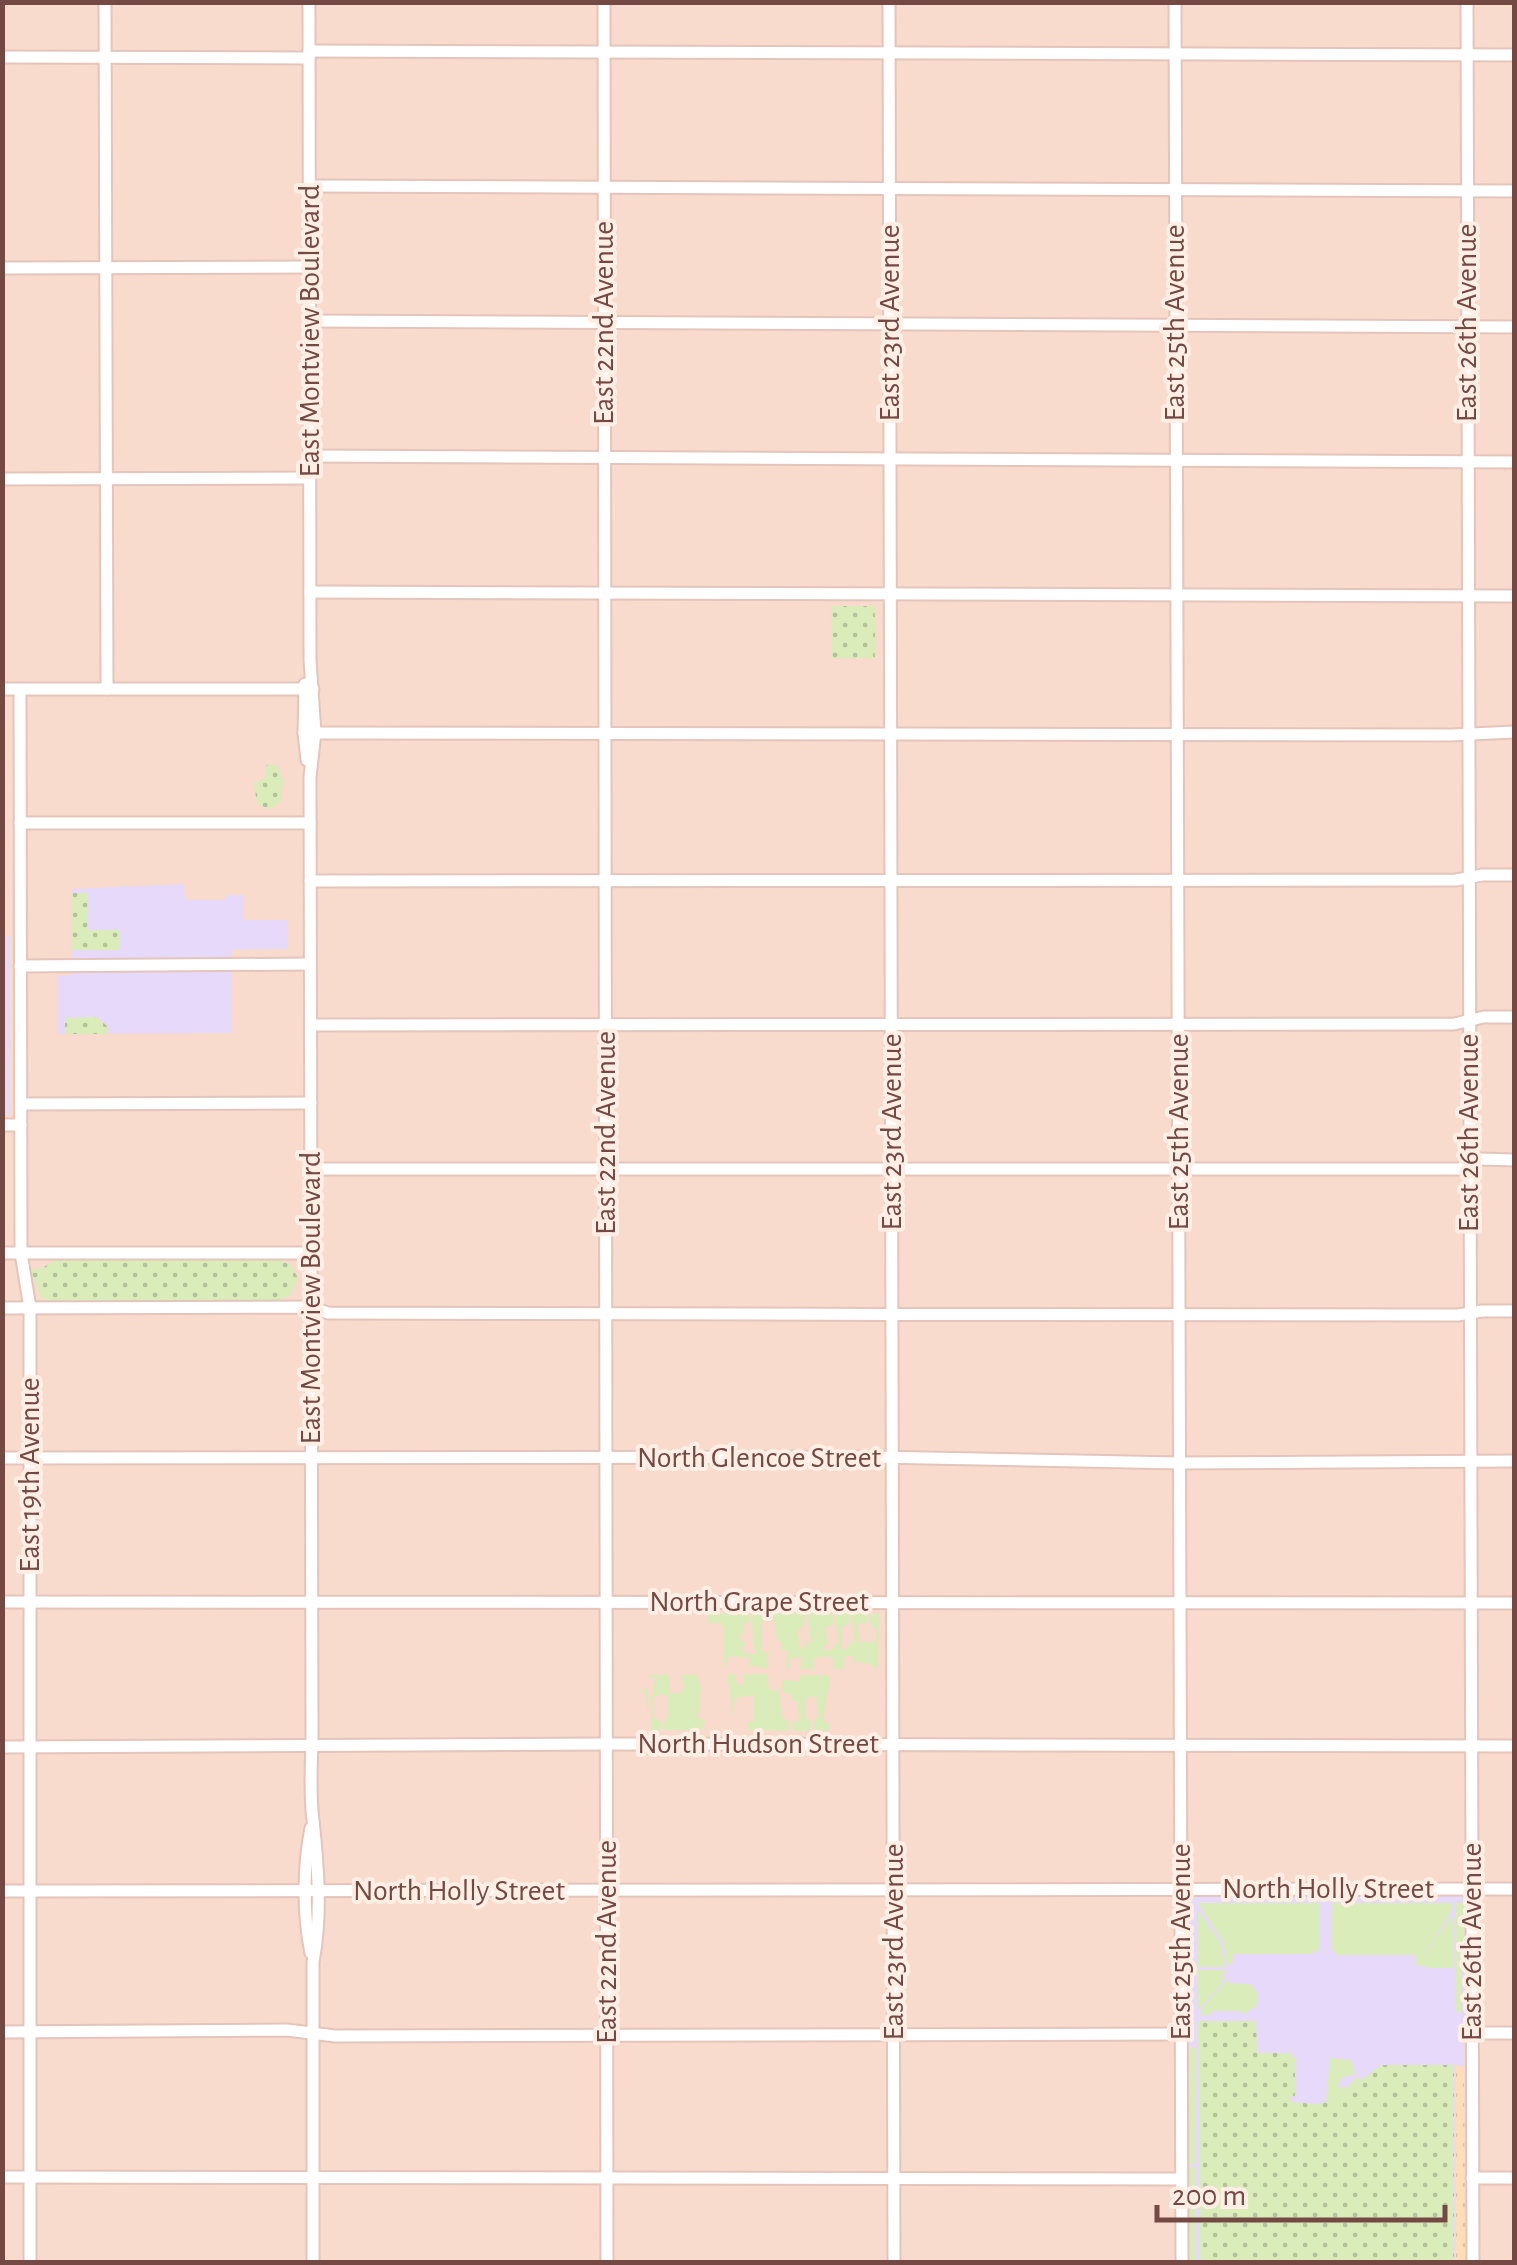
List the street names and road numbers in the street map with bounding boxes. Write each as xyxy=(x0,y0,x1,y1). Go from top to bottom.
street label: East Montview Boulevard xyxy=(295,185,325,477)
street label: East 22nd Avenue xyxy=(589,221,619,425)
street label: East 25th Avenue xyxy=(1160,224,1190,422)
street label: East 26th Avenue xyxy=(1452,224,1482,422)
street label: East 23rd Avenue xyxy=(875,225,905,421)
street label: East 22nd Avenue xyxy=(591,1031,621,1235)
street label: East 25th Avenue xyxy=(1164,1033,1194,1231)
street label: East 23rd Avenue xyxy=(877,1034,907,1230)
street label: East 26th Avenue xyxy=(1454,1034,1484,1232)
street label: East Montview Boulevard xyxy=(296,1152,326,1444)
street label: East 19th Avenue xyxy=(15,1377,45,1573)
street label: North Glencoe Street xyxy=(637,1443,882,1473)
street label: North Grape Street xyxy=(649,1587,869,1617)
street label: North Hudson Street xyxy=(637,1729,879,1759)
street label: East 22nd Avenue xyxy=(592,1840,622,2044)
street label: East 25th Avenue xyxy=(1166,1843,1196,2041)
street label: East 26th Avenue xyxy=(1457,1843,1487,2041)
street label: East 23rd Avenue xyxy=(879,1844,909,2040)
street label: North Holly Street xyxy=(1222,1874,1434,1904)
street label: North Holly Street xyxy=(353,1876,565,1906)

